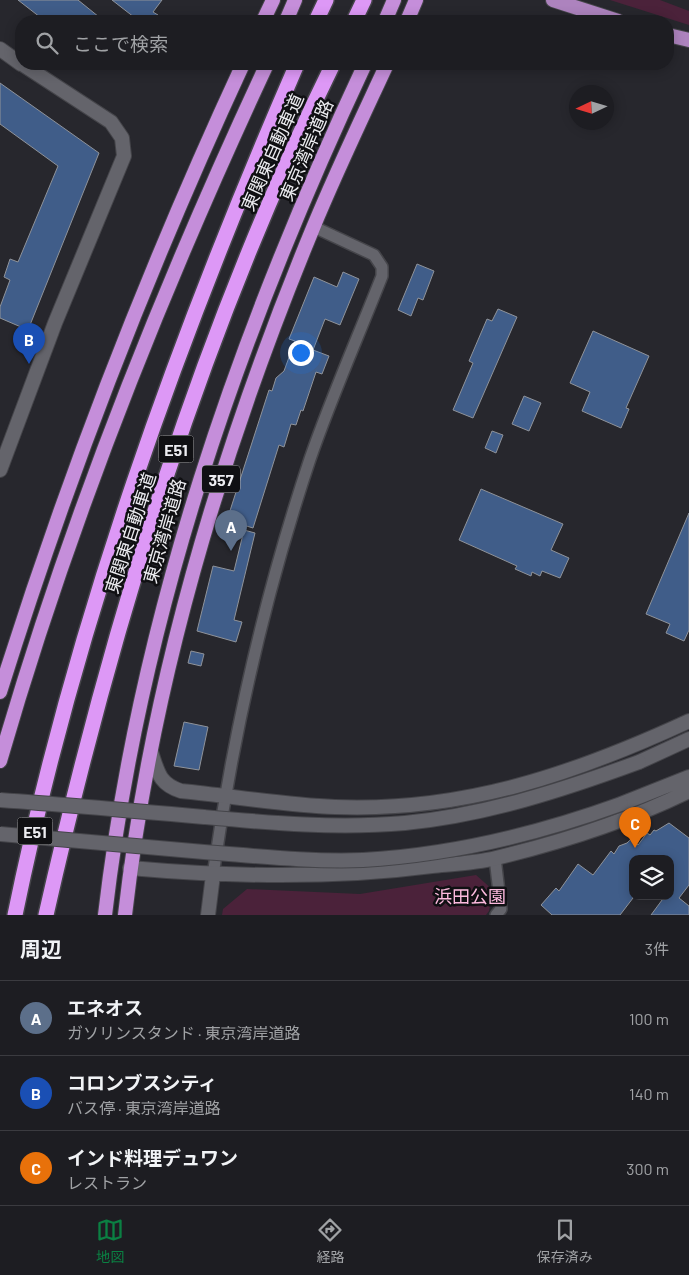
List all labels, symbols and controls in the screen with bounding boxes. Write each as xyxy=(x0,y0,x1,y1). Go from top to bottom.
search box xyxy=(15,15,674,70)
icon: search xyxy=(33,29,61,57)
text: ここで検索 xyxy=(73,32,168,55)
north arrow xyxy=(569,85,614,130)
street label: 東関東自動車道 xyxy=(236,90,308,214)
street label: 東京湾岸道路 xyxy=(275,96,337,204)
pin: B xyxy=(13,323,45,364)
your location xyxy=(288,340,314,366)
road number: E51 xyxy=(158,436,194,462)
road number: 357 xyxy=(202,466,240,492)
street label: 東関東自動車道 xyxy=(100,470,160,596)
street label: 東京湾岸道路 xyxy=(139,476,189,586)
pin: A xyxy=(215,510,247,551)
pin: C xyxy=(619,807,651,848)
road number: E51 xyxy=(18,818,52,844)
map controls xyxy=(629,855,674,900)
button: layers xyxy=(629,855,674,900)
park label: 浜田公園 xyxy=(434,885,506,907)
text: 周辺 xyxy=(20,936,62,961)
text: 3件 xyxy=(645,939,669,958)
text: エネオス xyxy=(67,996,143,1019)
text: A xyxy=(31,1009,41,1028)
text: 100 m xyxy=(629,1009,669,1028)
text: ガソリンスタンド · 東京湾岸道路 xyxy=(67,1023,300,1042)
text: コロンブスシティ xyxy=(67,1071,217,1094)
text: B xyxy=(31,1084,41,1103)
text: 140 m xyxy=(629,1084,669,1103)
text: バス停 · 東京湾岸道路 xyxy=(67,1098,221,1117)
text: インド料理デュワン xyxy=(67,1146,238,1169)
text: C xyxy=(31,1159,41,1178)
text: 300 m xyxy=(626,1159,669,1178)
text: レストラン xyxy=(67,1173,147,1192)
tab: 地図 xyxy=(96,1216,124,1266)
tab: 経路 xyxy=(316,1216,344,1266)
tab: 保存済み xyxy=(537,1216,593,1266)

